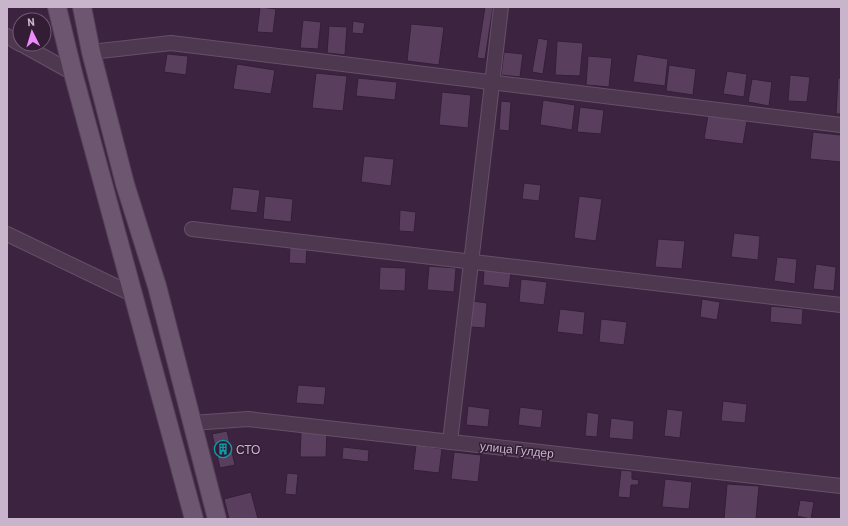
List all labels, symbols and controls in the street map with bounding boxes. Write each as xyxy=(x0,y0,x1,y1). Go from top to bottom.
north arrow xyxy=(12,12,52,52)
text: N xyxy=(27,15,35,28)
street label: улица Гулдер xyxy=(479,438,555,461)
building icon: СТО xyxy=(213,439,233,459)
place label: СТО xyxy=(236,442,260,456)

